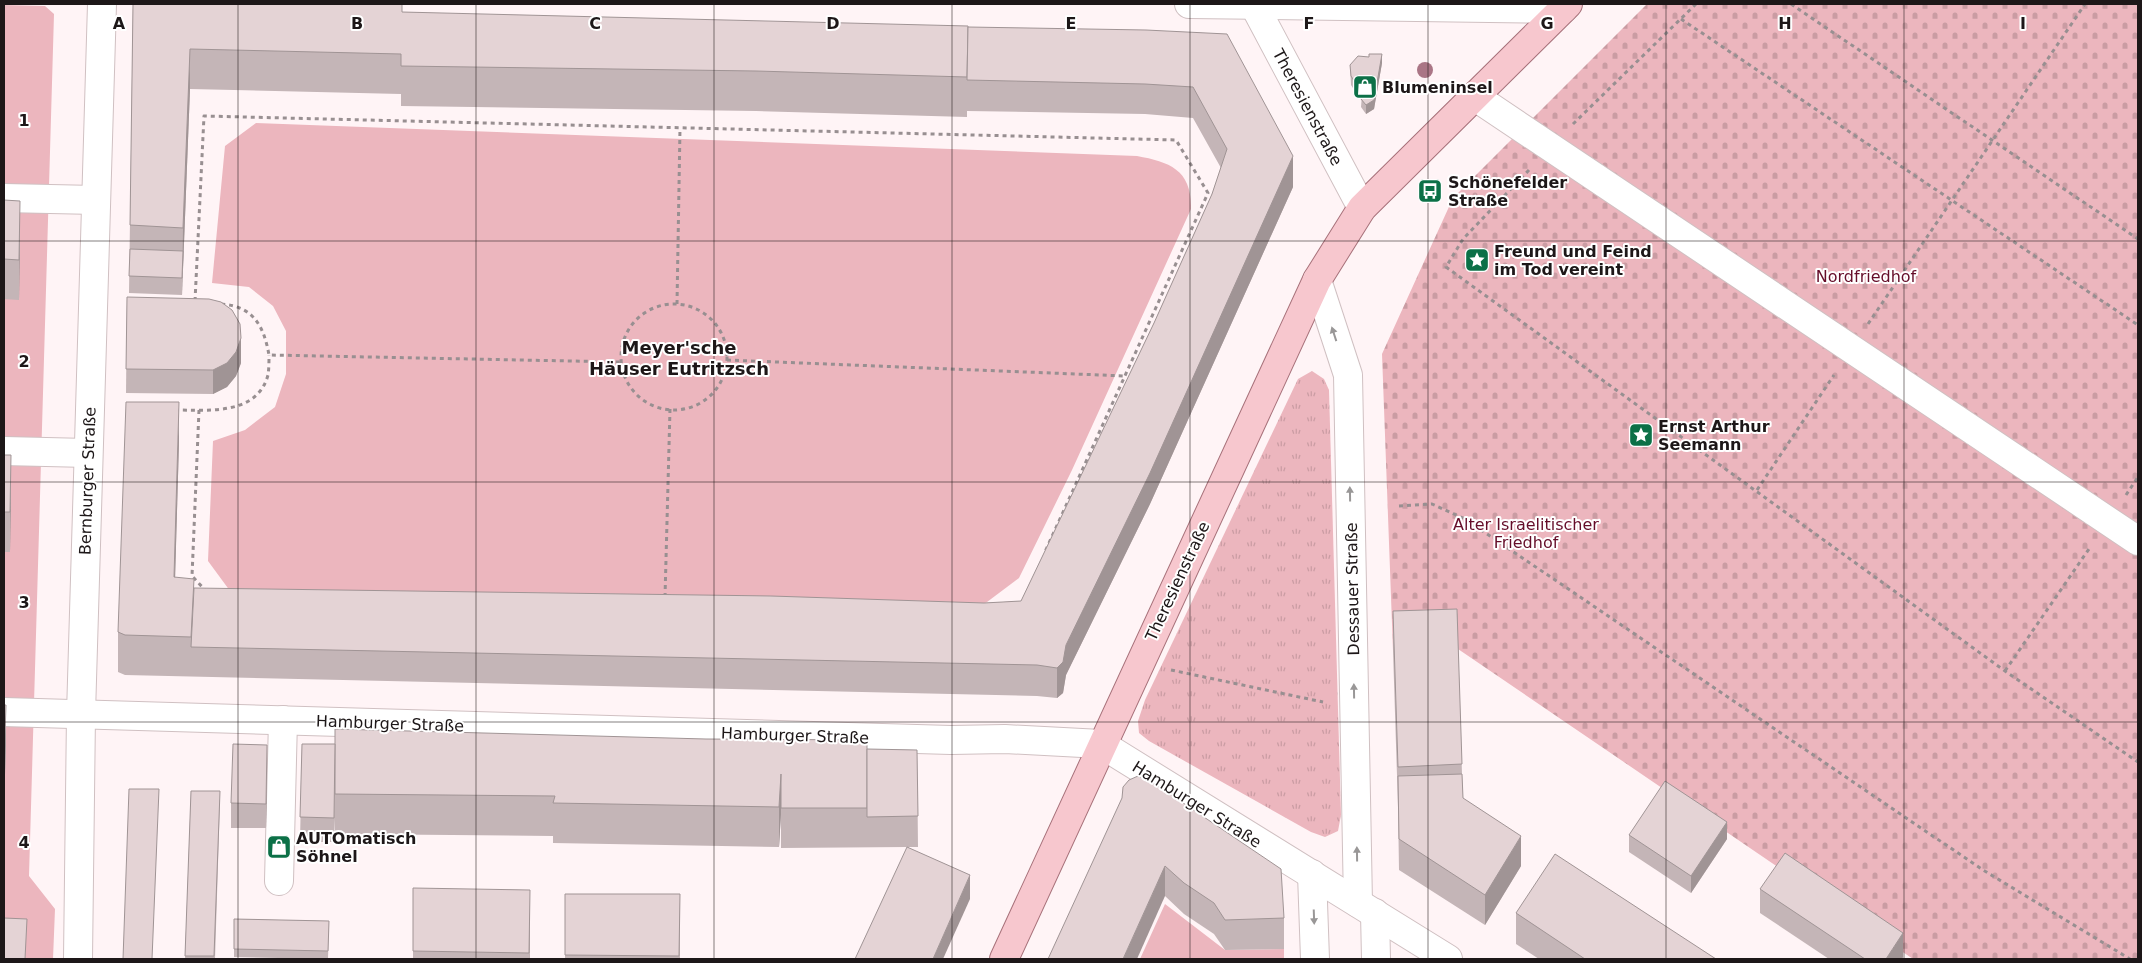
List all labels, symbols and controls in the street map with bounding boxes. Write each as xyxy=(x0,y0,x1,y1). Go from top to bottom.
text: A xyxy=(113,14,126,33)
text: B xyxy=(351,14,363,33)
text: C xyxy=(589,14,601,33)
text: D xyxy=(826,14,840,33)
text: E xyxy=(1066,14,1076,33)
text: F xyxy=(1304,14,1314,33)
text: G xyxy=(1540,14,1554,33)
text: H xyxy=(1778,14,1792,33)
text: I xyxy=(2020,14,2026,33)
street label: Theresienstraße xyxy=(1268,45,1346,169)
shop icon: Blumeninsel xyxy=(1352,74,1378,100)
place label: Blumeninsel xyxy=(1382,78,1493,97)
text: 1 xyxy=(18,111,30,130)
place label: Schönefelder Straße xyxy=(1448,173,1567,210)
bus stop icon: Schönefelder Straße xyxy=(1417,178,1443,204)
place label: Freund und Feind im Tod vereint xyxy=(1494,242,1652,279)
place icon: Freund und Feind im Tod vereint xyxy=(1464,247,1490,273)
park label: Nordfriedhof xyxy=(1816,267,1917,286)
one-way arrow xyxy=(1330,326,1338,341)
district label: Meyer'sche Häuser Eutritzsch xyxy=(589,337,769,379)
text: 2 xyxy=(18,352,30,371)
street label: Bernburger Straße xyxy=(75,407,100,555)
place label: Ernst Arthur Seemann xyxy=(1658,417,1770,454)
place icon: Ernst Arthur Seemann xyxy=(1628,422,1654,448)
one-way arrow xyxy=(1346,486,1354,502)
park label: Alter Israelitischer Friedhof xyxy=(1453,515,1599,552)
street label: Theresienstraße xyxy=(1141,519,1213,645)
street label: Dessauer Straße xyxy=(1342,522,1363,656)
text: 3 xyxy=(18,593,30,612)
one-way arrow xyxy=(1350,683,1358,699)
street label: Hamburger Straße xyxy=(315,711,464,736)
street label: Hamburger Straße xyxy=(720,723,869,748)
street label: Hamburger Straße xyxy=(1129,757,1265,852)
place label: AUTOmatisch Söhnel xyxy=(296,829,416,866)
text: 4 xyxy=(18,833,30,852)
shop icon: AUTOmatisch Söhnel xyxy=(266,834,292,860)
one-way arrow xyxy=(1353,846,1361,862)
one-way arrow xyxy=(1310,909,1318,925)

